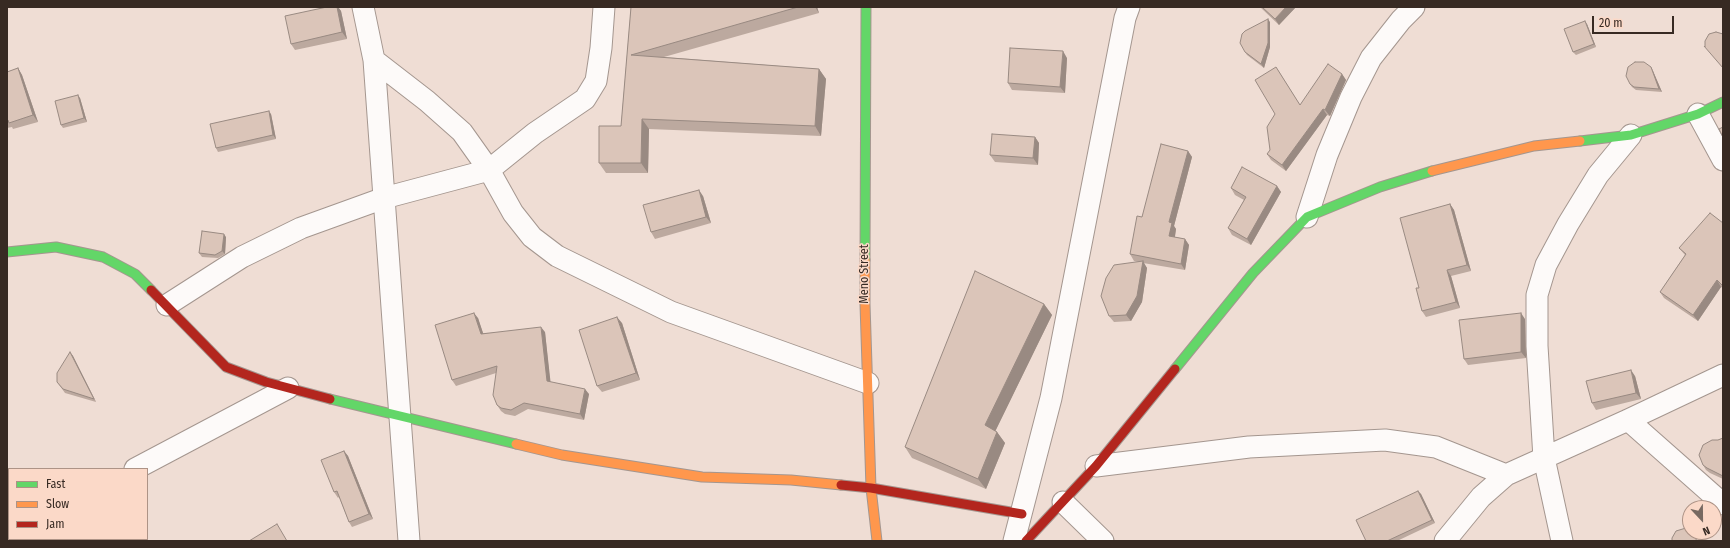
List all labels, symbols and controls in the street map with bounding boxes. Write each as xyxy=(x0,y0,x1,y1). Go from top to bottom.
scale bar xyxy=(1594,8,1676,34)
text: 20 m xyxy=(1599,16,1623,30)
street label: Meno Street xyxy=(858,244,872,304)
legend xyxy=(8,468,148,540)
text: Fast xyxy=(46,477,65,491)
text: Slow xyxy=(46,497,69,511)
north arrow xyxy=(1682,500,1722,540)
text: Jam xyxy=(46,517,64,531)
text: N xyxy=(1701,523,1712,538)

